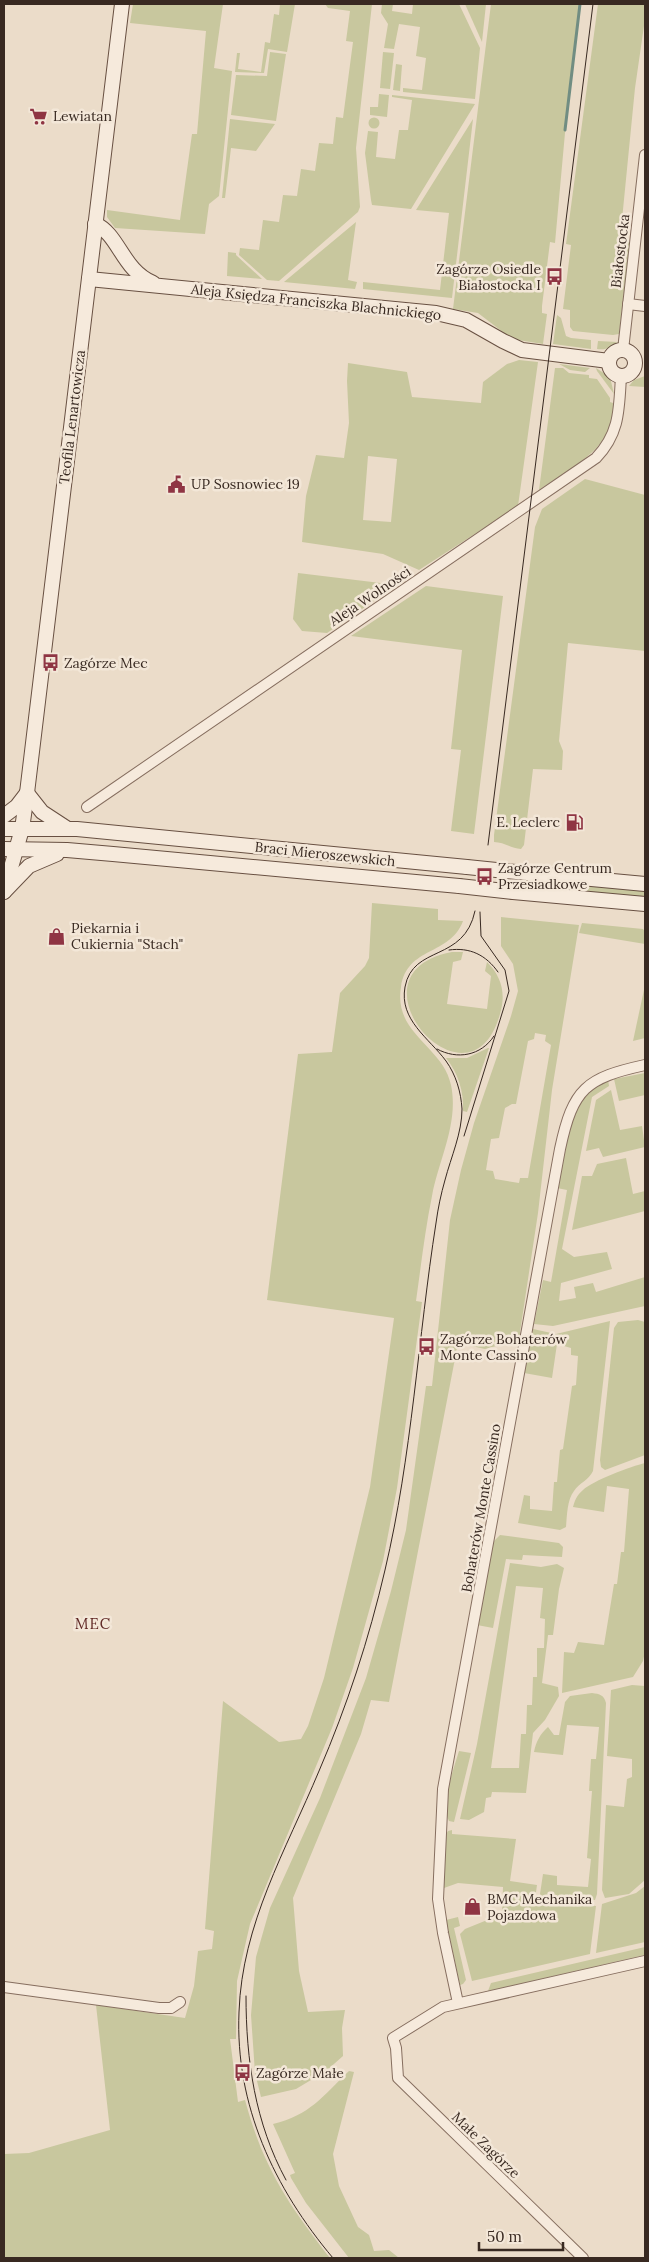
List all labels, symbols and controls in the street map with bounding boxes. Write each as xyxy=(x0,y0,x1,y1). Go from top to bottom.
supermarket icon: Lewiatan xyxy=(29,106,49,126)
place label: Lewiatan xyxy=(53,107,113,125)
street label: Białostocka xyxy=(607,213,633,289)
place label: Zagórze Osiedle Białostocka I xyxy=(436,260,541,294)
bus stop icon: Zagórze Osiedle Białostocka I xyxy=(545,267,565,287)
street label: Aleja Księdza Franciszka Blachnickiego xyxy=(189,280,442,324)
street label: Teofila Lenartowicza xyxy=(55,349,89,485)
public building icon: UP Sosnowiec 19 xyxy=(167,474,187,494)
place label: UP Sosnowiec 19 xyxy=(191,475,300,493)
street label: Aleja Wolności xyxy=(325,562,414,630)
bus stop icon: Zagórze Mec xyxy=(40,653,60,673)
place label: Zagórze Mec xyxy=(64,654,148,672)
fuel station icon: E. Leclerc xyxy=(564,812,584,832)
place label: E. Leclerc xyxy=(496,813,560,831)
street label: Braci Mieroszewskich xyxy=(254,838,396,870)
place label: Zagórze Centrum Przesiadkowe xyxy=(498,859,613,893)
bus stop icon: Zagórze Centrum Przesiadkowe xyxy=(474,866,494,886)
place label: Piekarnia i Cukiernia "Stach" xyxy=(71,919,183,953)
shop icon: Piekarnia i Cukiernia "Stach" xyxy=(47,926,67,946)
place label: Zagórze Bohaterów Monte Cassino xyxy=(440,1330,567,1364)
bus stop icon: Zagórze Bohaterów Monte Cassino xyxy=(416,1337,436,1357)
street label: Bohaterów Monte Cassino xyxy=(457,1422,505,1594)
district label: MEC xyxy=(75,1614,111,1633)
place label: BMC Mechanika Pojazdowa xyxy=(487,1890,592,1924)
shop icon: BMC Mechanika Pojazdowa xyxy=(463,1897,483,1917)
bus stop icon: Zagórze Małe xyxy=(232,2063,252,2083)
place label: Zagórze Małe xyxy=(256,2064,344,2082)
street label: Małe Zagórze xyxy=(448,2108,524,2182)
scale bar xyxy=(479,2220,563,2252)
text: 50 m xyxy=(487,2227,522,2246)

